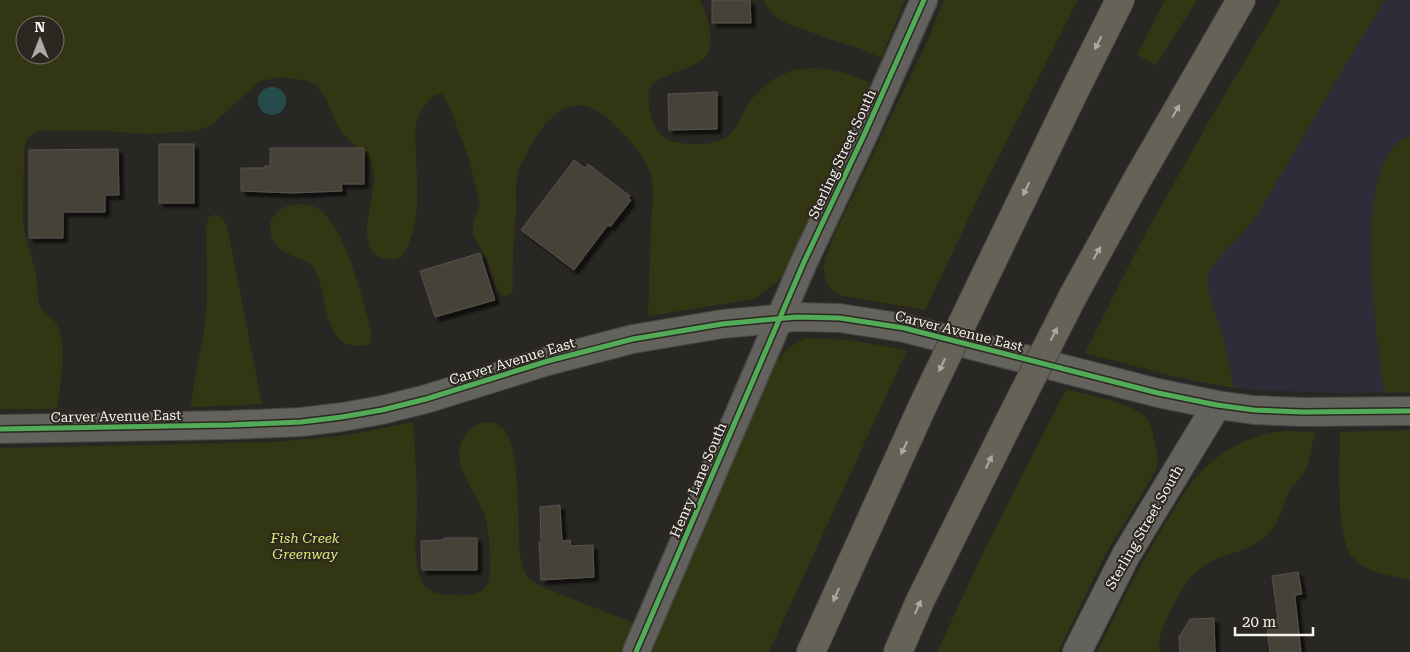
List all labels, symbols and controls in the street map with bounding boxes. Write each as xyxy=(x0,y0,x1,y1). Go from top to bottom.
north arrow xyxy=(15,15,65,65)
text: N xyxy=(35,19,46,35)
one-way arrow xyxy=(1094,36,1102,51)
street label: Sterling Street South xyxy=(805,87,879,221)
one-way arrow xyxy=(1172,105,1181,118)
one-way arrow xyxy=(1022,182,1030,196)
one-way arrow xyxy=(1092,246,1101,260)
street label: Carver Avenue East xyxy=(894,307,1024,355)
one-way arrow xyxy=(1050,327,1058,341)
street label: Carver Avenue East xyxy=(447,334,577,388)
one-way arrow xyxy=(938,358,946,372)
street label: Carver Avenue East xyxy=(51,407,181,425)
street label: Henry Lane South xyxy=(667,420,729,540)
one-way arrow xyxy=(900,440,908,455)
one-way arrow xyxy=(985,454,994,469)
street label: Sterling Street South xyxy=(1102,462,1186,592)
park label: Fish Creek Greenway xyxy=(270,530,340,562)
one-way arrow xyxy=(832,588,840,602)
one-way arrow xyxy=(914,600,922,614)
scale bar xyxy=(1235,604,1312,636)
text: 20 m xyxy=(1242,613,1277,631)

